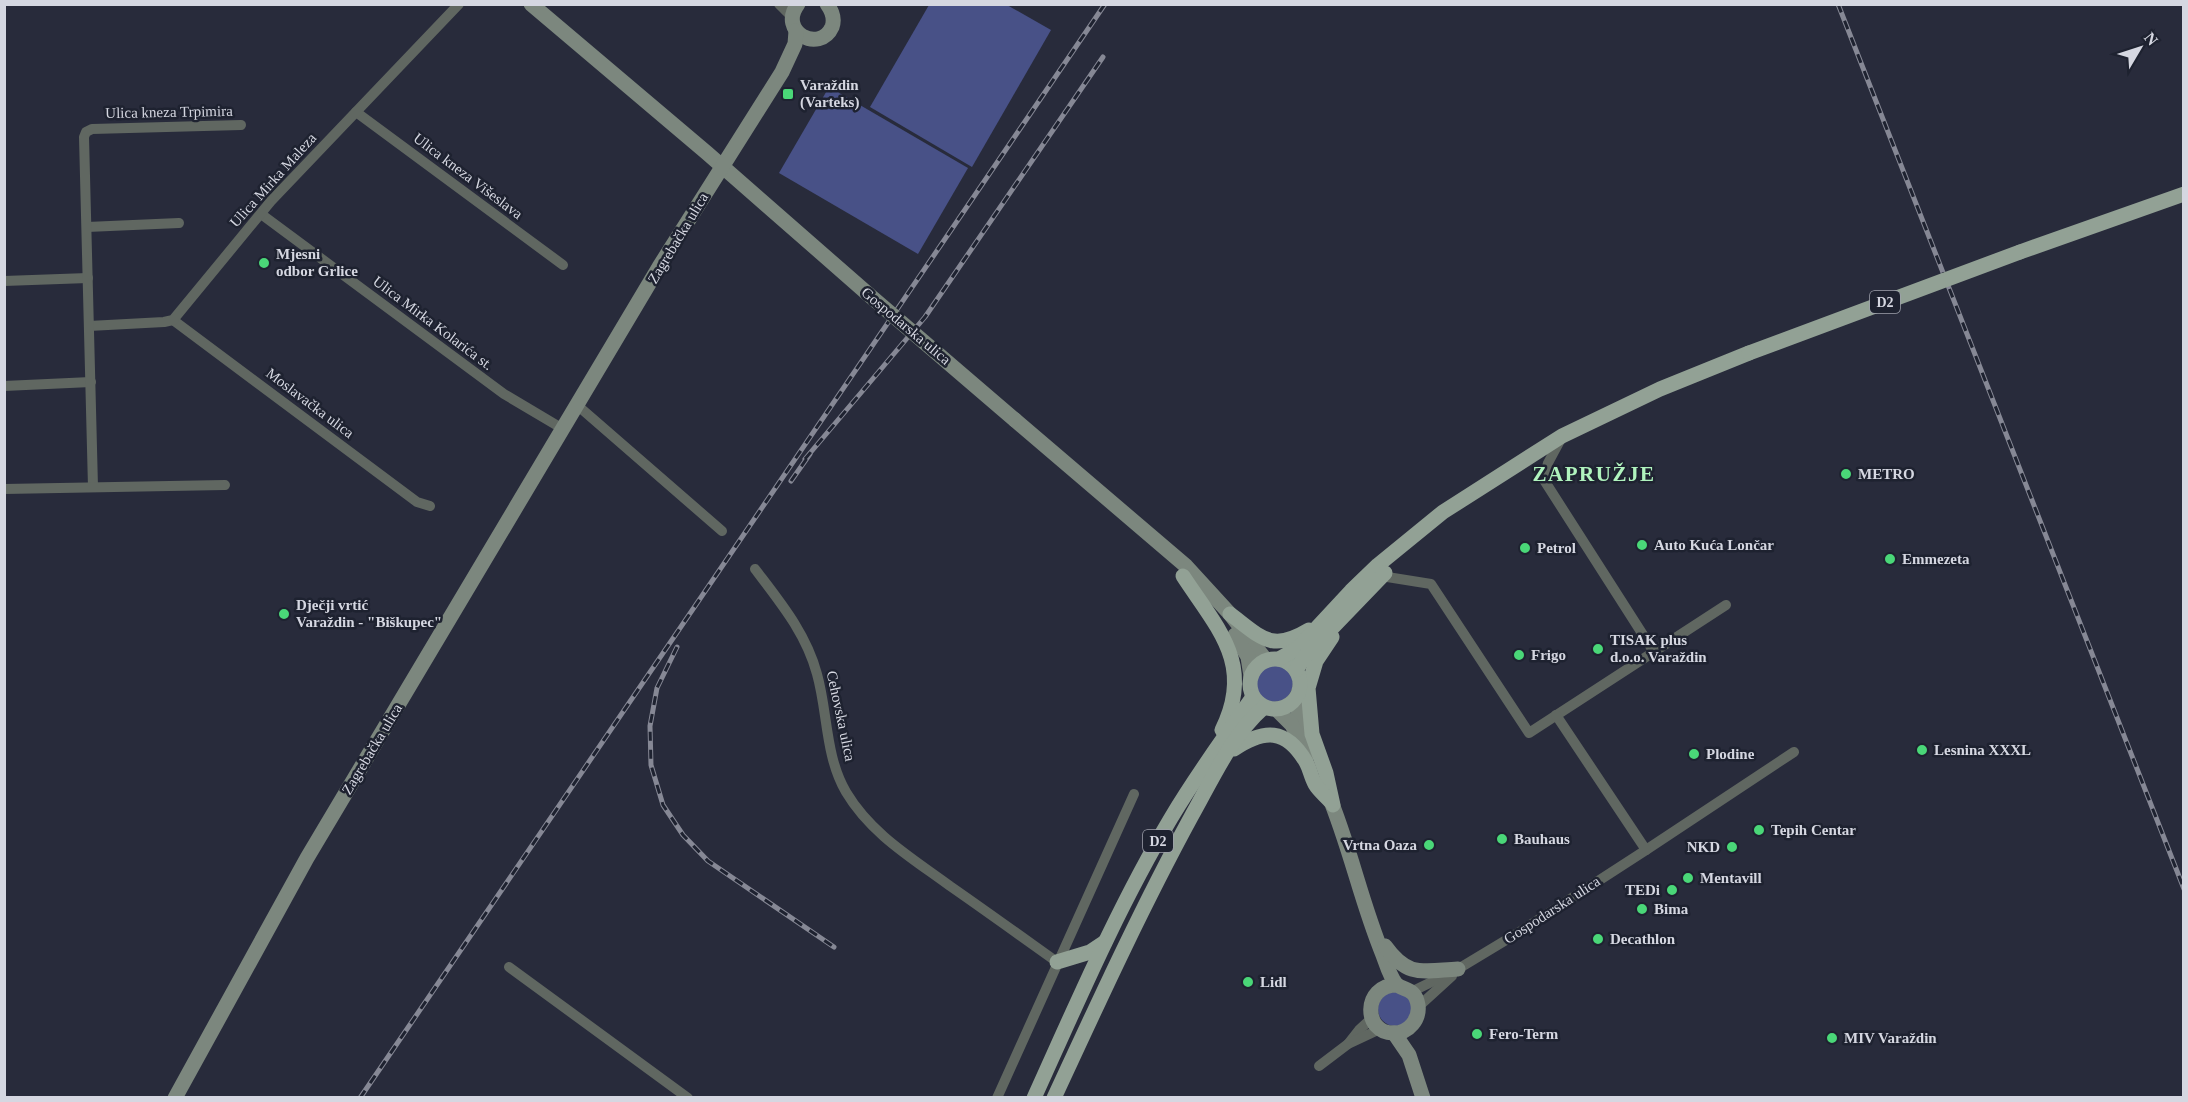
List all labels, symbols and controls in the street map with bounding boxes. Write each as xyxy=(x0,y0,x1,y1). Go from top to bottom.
north arrow xyxy=(2110,18,2170,78)
text: N xyxy=(2141,29,2162,49)
place label: Varaždin (Varteks) xyxy=(800,77,859,111)
marker: Varaždin (Varteks) xyxy=(781,87,795,101)
street label: Ulica kneza Trpimira xyxy=(105,103,233,121)
street label: Ulica Mirka Maleza xyxy=(227,130,320,230)
street label: Ulica kneza Višeslava xyxy=(410,130,526,222)
street label: Zagrebačka ulica xyxy=(645,190,712,286)
place label: Mjesni odbor Grlice xyxy=(276,246,358,279)
marker: Mjesni odbor Grlice xyxy=(257,256,271,270)
street label: Ulica Mirka Kolarića st. xyxy=(370,273,496,373)
street label: Gospodarska ulica xyxy=(858,284,954,368)
road number: D2 xyxy=(1870,291,1900,313)
street label: Moslavačka ulica xyxy=(263,365,357,441)
district label: ZAPRUŽJE xyxy=(1533,462,1655,486)
place label: METRO xyxy=(1858,466,1915,482)
marker: METRO xyxy=(1839,467,1853,481)
place label: Auto Kuća Lončar xyxy=(1654,537,1774,553)
marker: Auto Kuća Lončar xyxy=(1635,538,1649,552)
place label: Petrol xyxy=(1537,540,1576,556)
marker: Petrol xyxy=(1518,541,1532,555)
place label: Emmezeta xyxy=(1902,551,1970,567)
marker: Emmezeta xyxy=(1883,552,1897,566)
place label: Dječji vrtić Varaždin - "Biškupec" xyxy=(296,597,442,630)
marker: Dječji vrtić Varaždin - "Biškupec" xyxy=(277,607,291,621)
place label: TISAK plus d.o.o. Varaždin xyxy=(1610,632,1707,665)
marker: TISAK plus d.o.o. Varaždin xyxy=(1591,642,1605,656)
place label: Frigo xyxy=(1531,647,1566,663)
marker: Frigo xyxy=(1512,648,1526,662)
street label: Cehovska ulica xyxy=(824,669,858,763)
street label: Zagrebačka ulica xyxy=(339,701,406,797)
place label: Lesnina XXXL xyxy=(1934,742,2031,758)
marker: Lesnina XXXL xyxy=(1915,743,1929,757)
place label: Plodine xyxy=(1706,746,1755,762)
marker: Plodine xyxy=(1687,747,1701,761)
place label: Tepih Centar xyxy=(1771,822,1856,838)
marker: Tepih Centar xyxy=(1752,823,1766,837)
road number: D2 xyxy=(1143,830,1173,852)
place label: Bauhaus xyxy=(1514,831,1570,847)
marker: Bauhaus xyxy=(1495,832,1509,846)
place label: Vrtna Oaza xyxy=(1343,837,1417,853)
marker: Vrtna Oaza xyxy=(1422,838,1436,852)
place label: NKD xyxy=(1687,839,1720,855)
marker: NKD xyxy=(1725,840,1739,854)
place label: Mentavill xyxy=(1700,870,1762,886)
marker: Mentavill xyxy=(1681,871,1695,885)
street label: Gospodarska ulica xyxy=(1501,873,1603,947)
place label: TEDi xyxy=(1625,882,1660,898)
marker: TEDi xyxy=(1665,883,1679,897)
place label: Bima xyxy=(1654,901,1689,917)
marker: Bima xyxy=(1635,902,1649,916)
place label: Decathlon xyxy=(1610,931,1676,947)
marker: Decathlon xyxy=(1591,932,1605,946)
place label: Lidl xyxy=(1260,974,1287,990)
marker: Lidl xyxy=(1241,975,1255,989)
place label: Fero-Term xyxy=(1489,1026,1559,1042)
marker: Fero-Term xyxy=(1470,1027,1484,1041)
place label: MIV Varaždin xyxy=(1844,1030,1937,1046)
marker: MIV Varaždin xyxy=(1825,1031,1839,1045)

